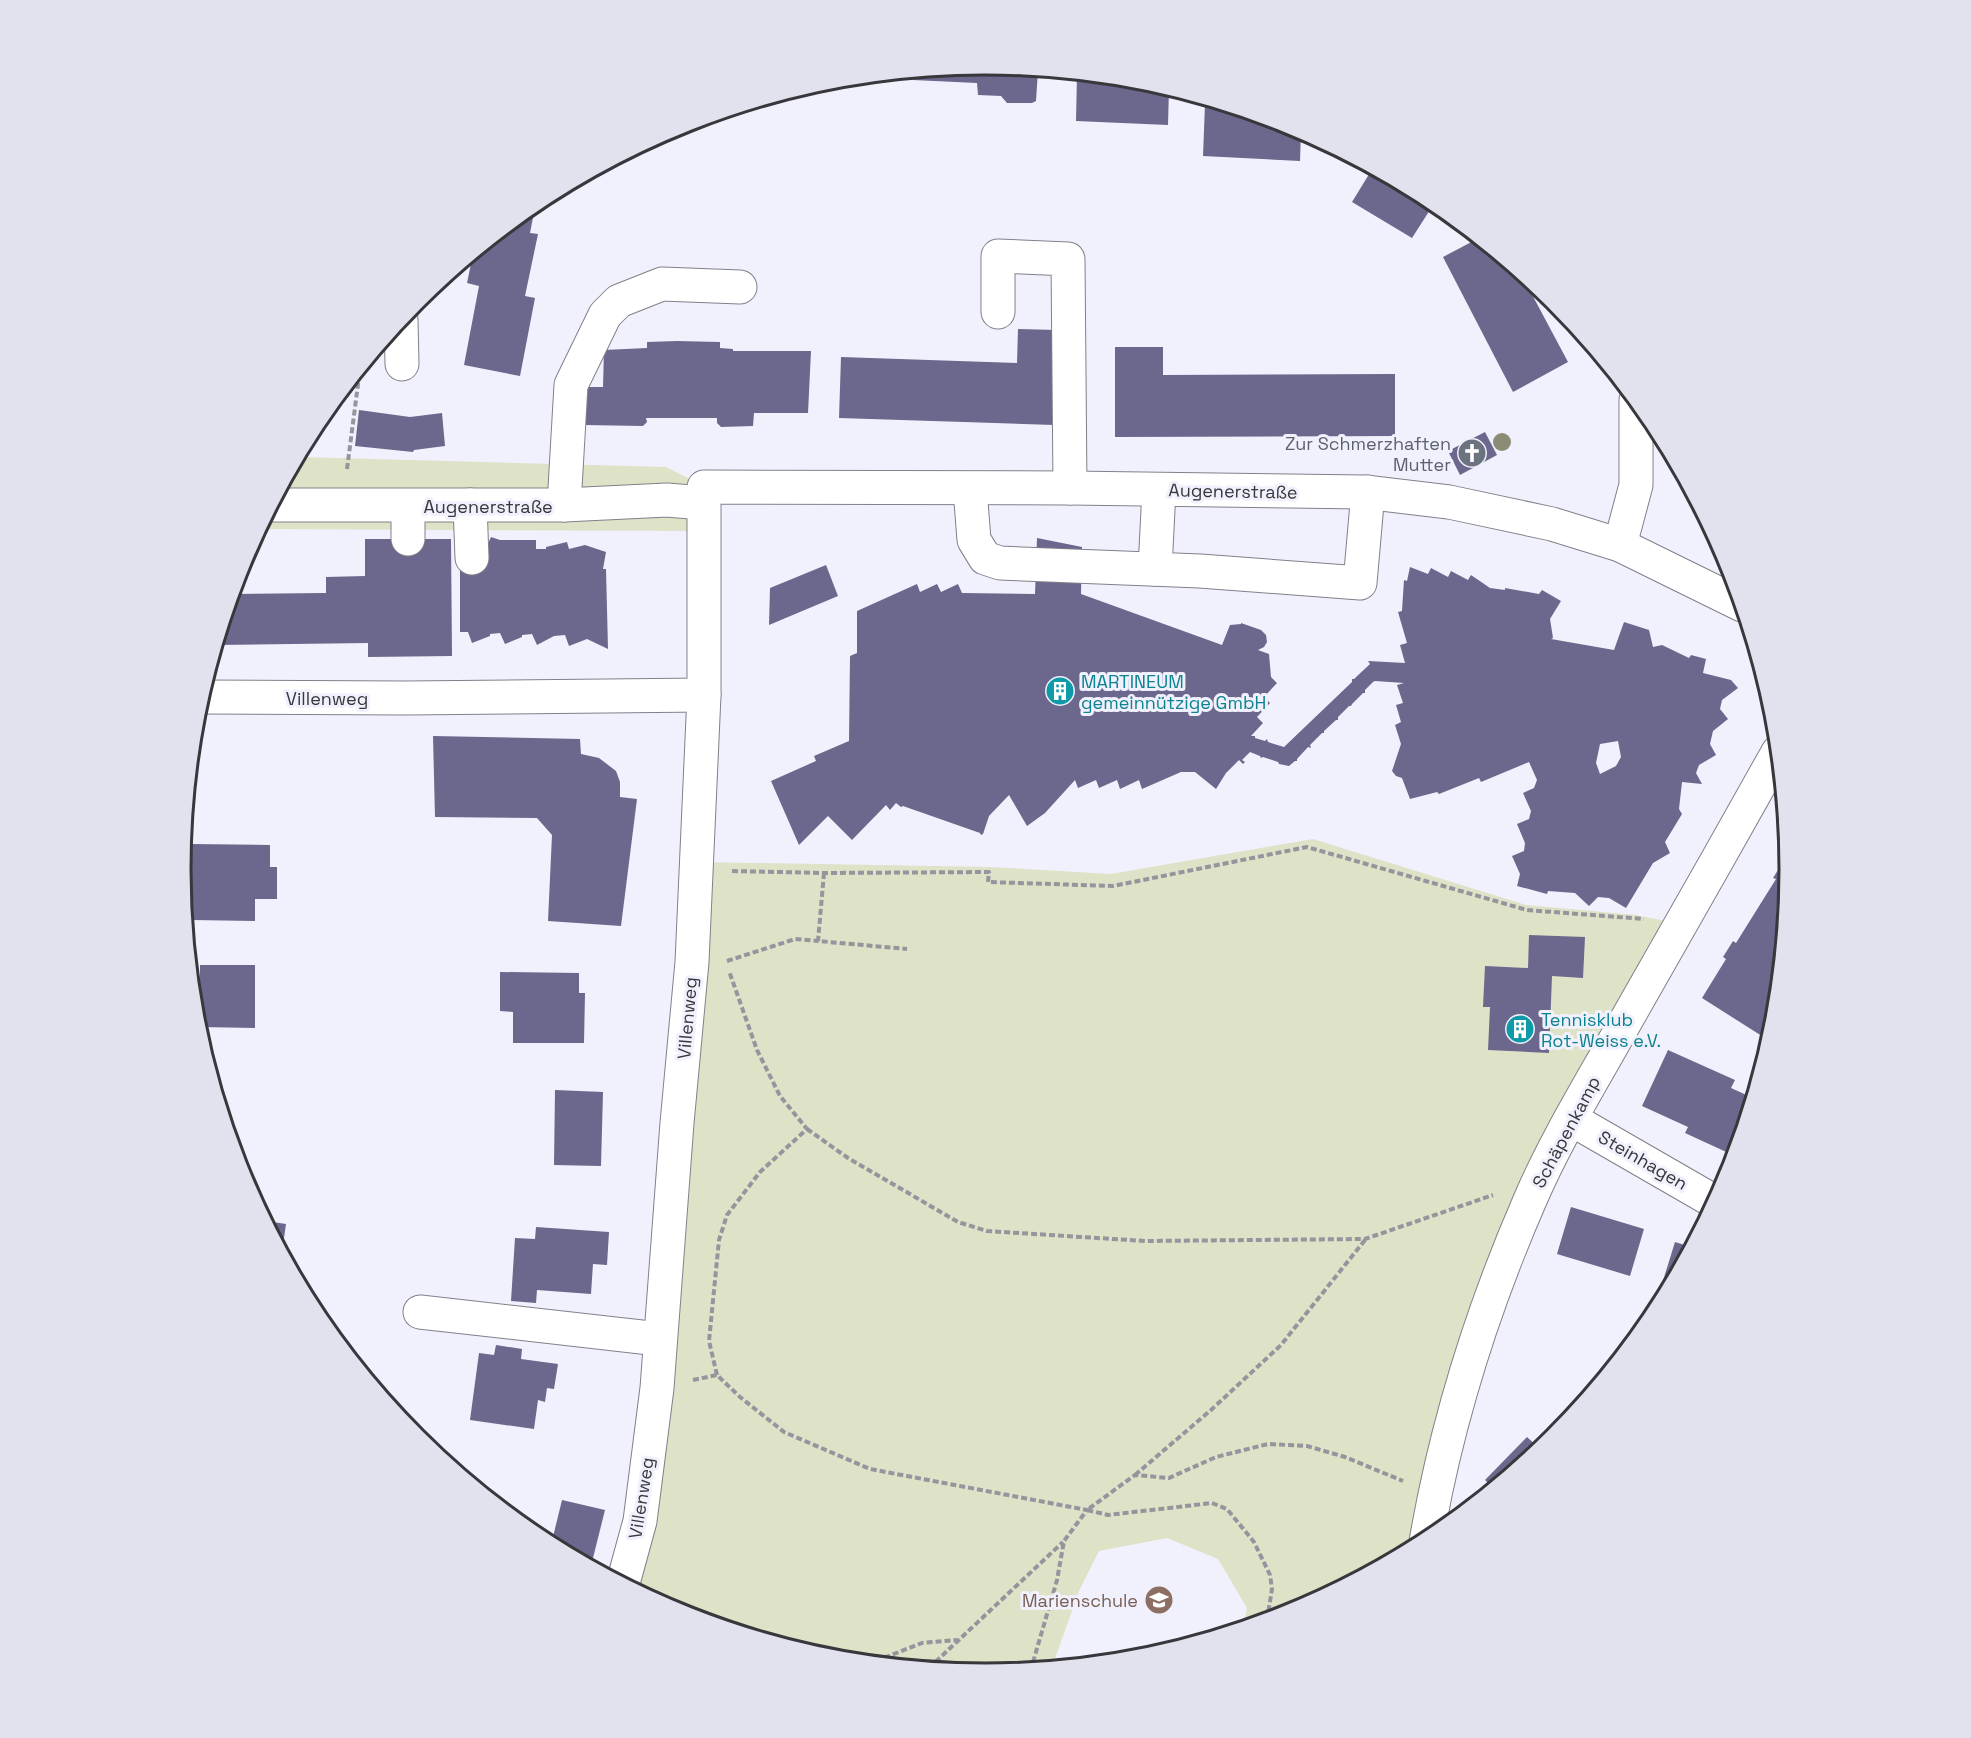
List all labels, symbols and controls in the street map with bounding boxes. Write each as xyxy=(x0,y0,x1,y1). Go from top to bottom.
place label: Zur Schmerzhaften Mutter xyxy=(1285,432,1451,476)
church icon: Zur Schmerzhaften Mutter xyxy=(1456,437,1488,469)
street label: Augenerstraße xyxy=(1168,478,1298,504)
street label: Augenerstraße xyxy=(423,495,553,518)
place label: MARTINEUM gemeinnützige GmbH xyxy=(1081,670,1266,714)
building icon: MARTINEUM gemeinnützige GmbH xyxy=(1044,675,1076,707)
street label: Villenweg xyxy=(286,687,368,710)
street label: Villenweg xyxy=(672,976,702,1060)
place label: Tennisklub Rot-Weiss e.V. xyxy=(1541,1008,1661,1052)
building icon: Tennisklub Rot-Weiss e.V. xyxy=(1504,1013,1536,1045)
street label: Schäpenkamp xyxy=(1527,1072,1605,1192)
street label: Steinhagen xyxy=(1594,1125,1692,1195)
street label: Villenweg xyxy=(623,1455,659,1541)
school or university icon: Marienschule xyxy=(1143,1584,1175,1616)
place label: Marienschule xyxy=(1022,1589,1138,1612)

